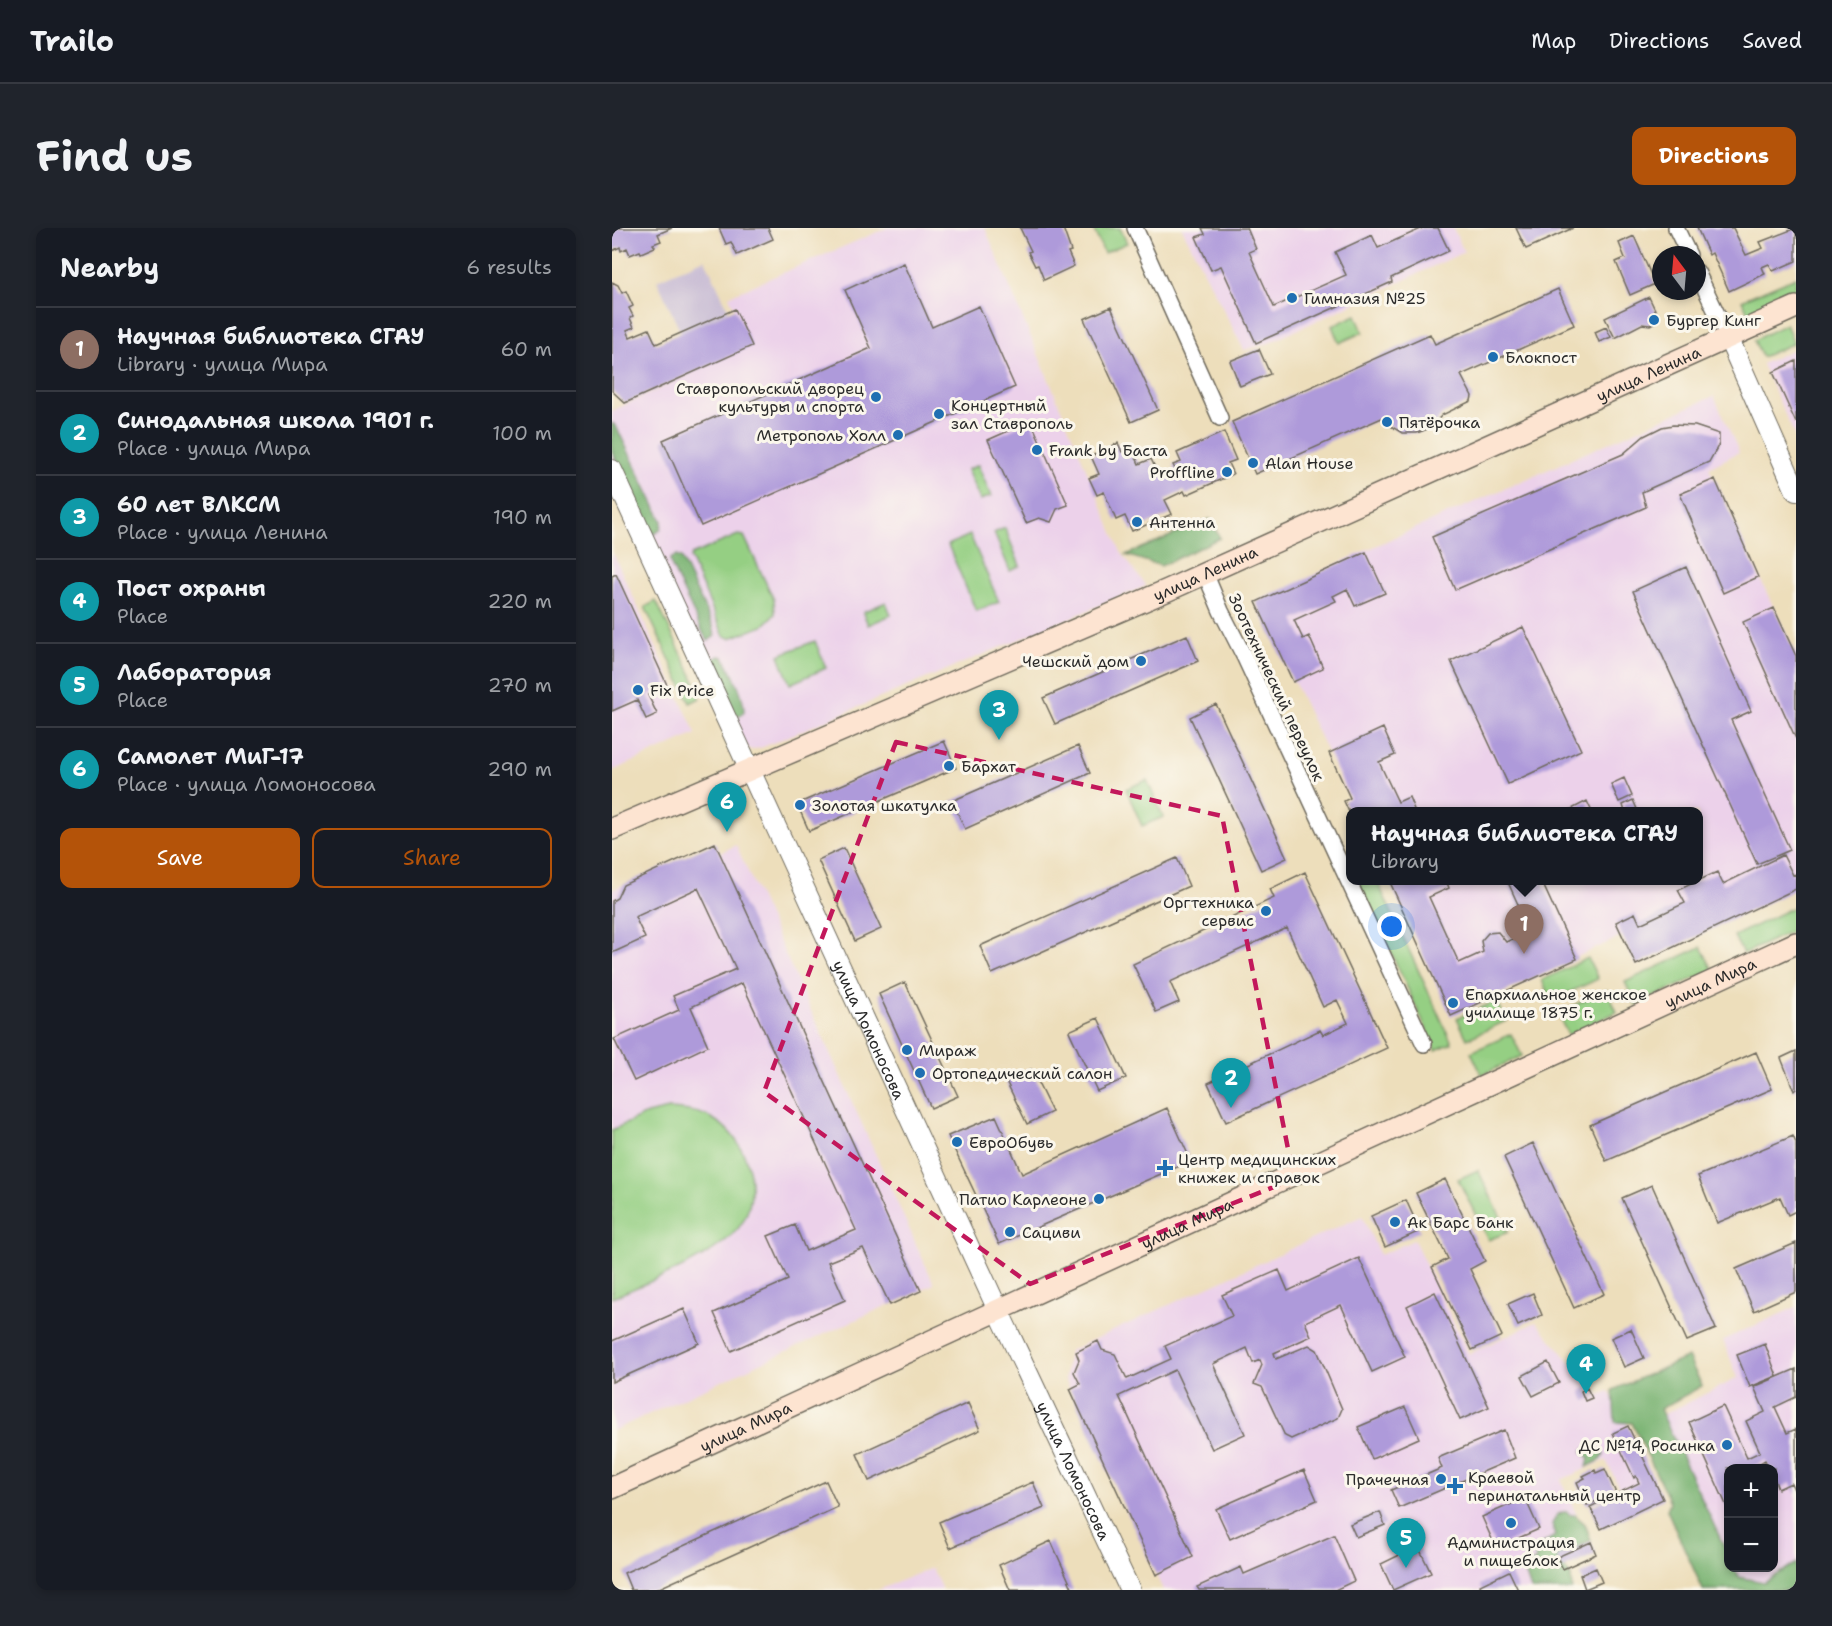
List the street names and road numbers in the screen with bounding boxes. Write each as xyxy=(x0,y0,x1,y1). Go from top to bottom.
street label: улица Ленина xyxy=(1593,341,1704,407)
street label: улица Ленина xyxy=(1150,541,1261,606)
street label: Зоотехнический переулок xyxy=(1224,590,1330,785)
street label: улица Мира xyxy=(1661,953,1760,1013)
street label: улица Ломоносова xyxy=(828,957,910,1103)
street label: улица Мира xyxy=(1138,1194,1236,1254)
street label: улица Мира xyxy=(697,1397,795,1457)
street label: улица Ломоносова xyxy=(1032,1398,1115,1544)

